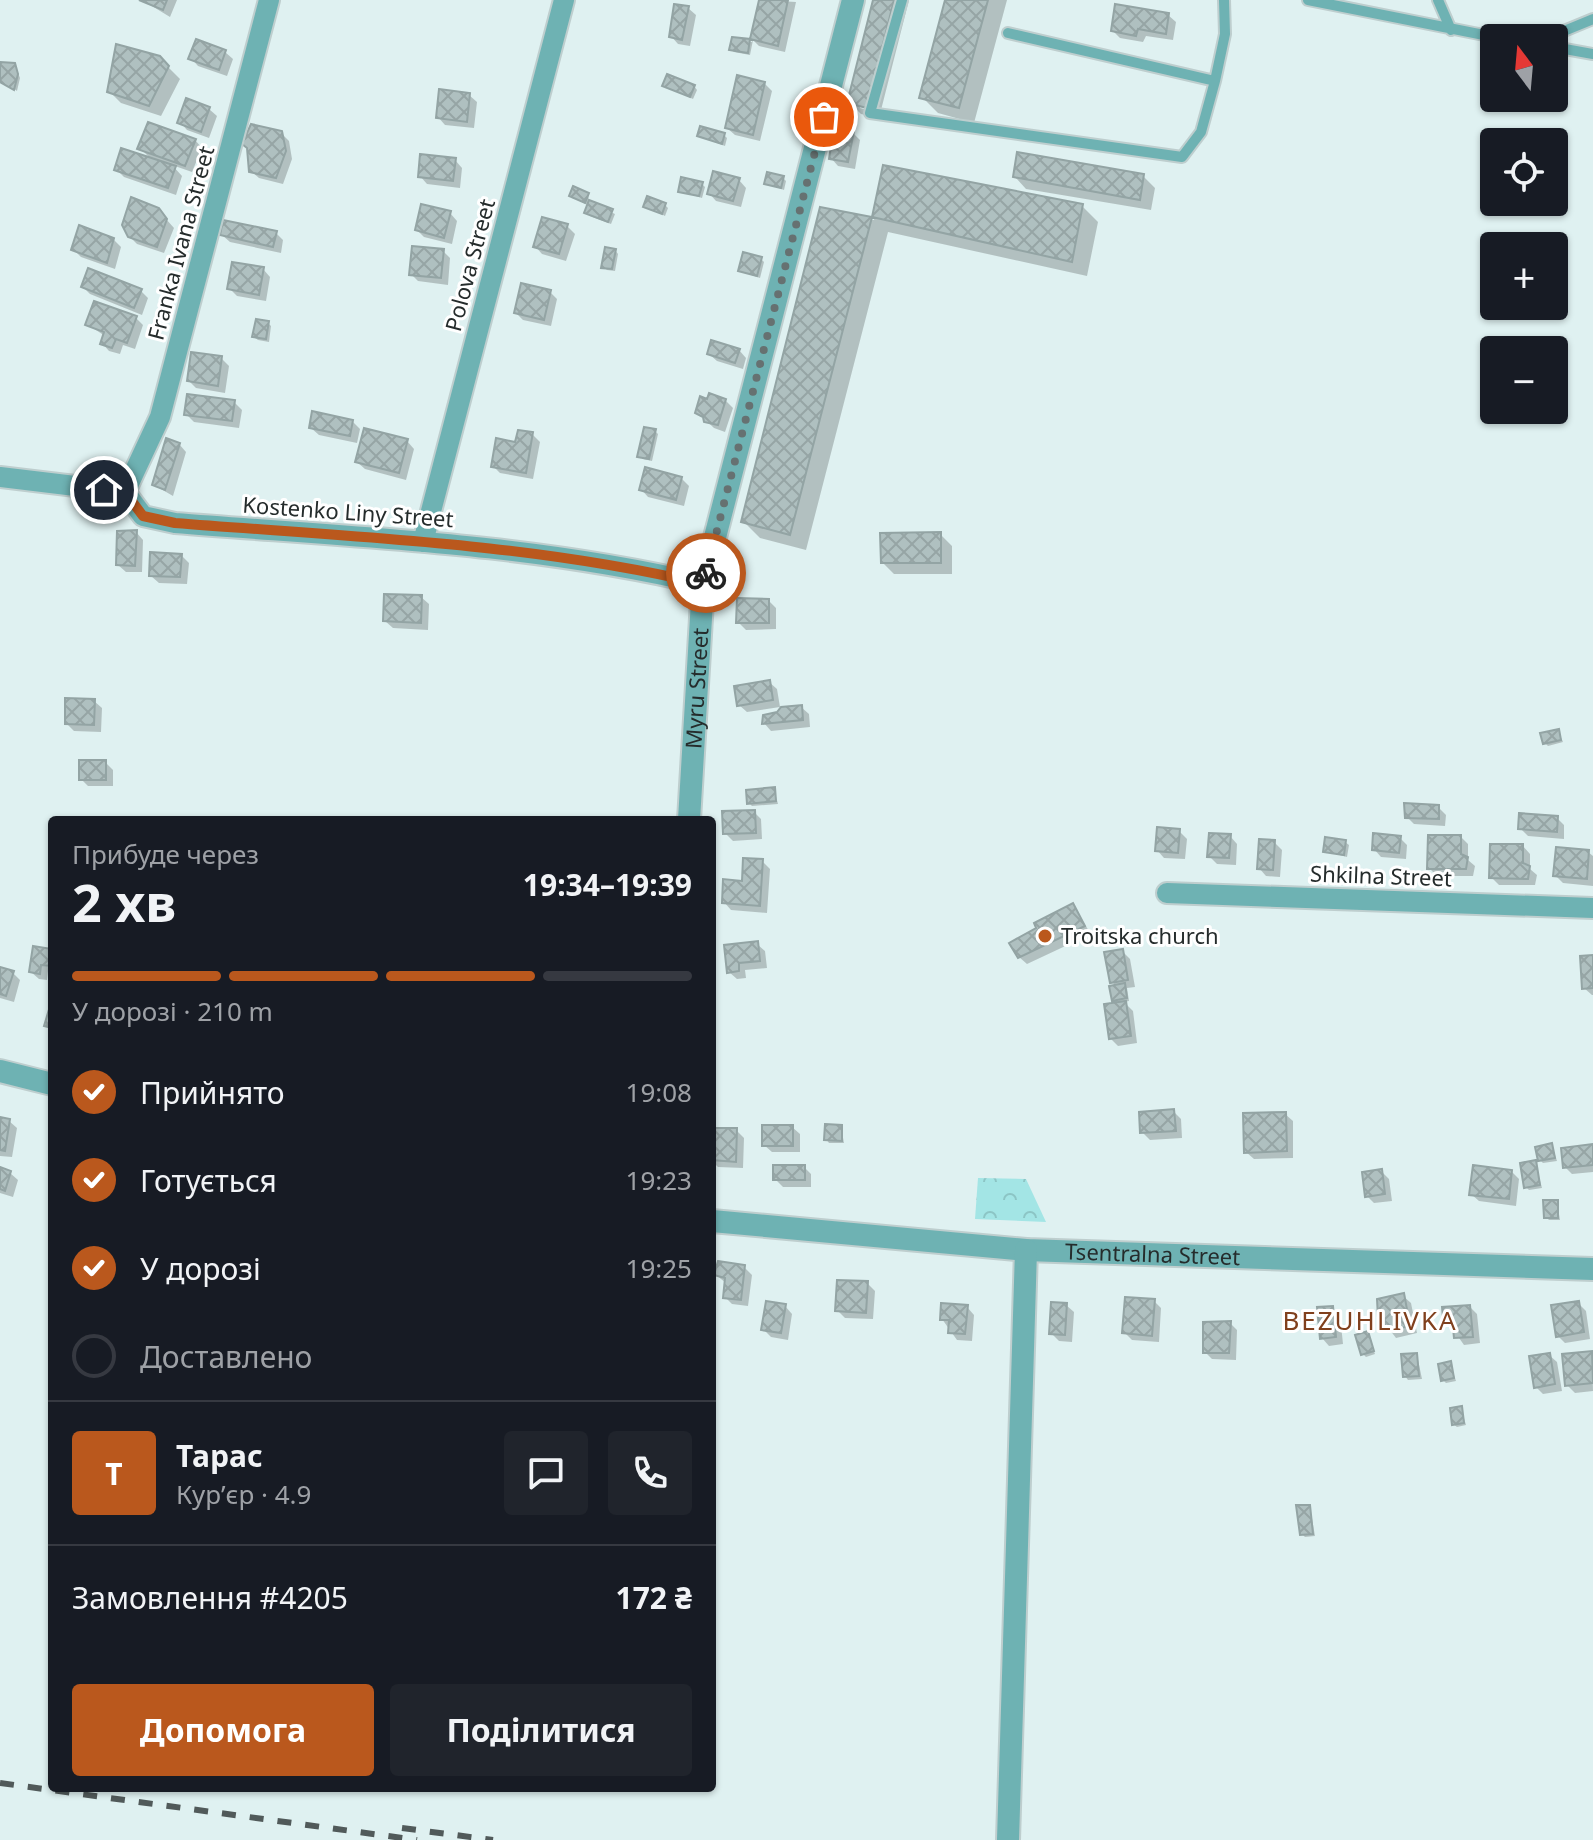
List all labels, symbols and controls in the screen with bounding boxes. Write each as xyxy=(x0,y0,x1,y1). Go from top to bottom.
north arrow xyxy=(1480,24,1568,112)
map controls xyxy=(1480,24,1568,424)
pin xyxy=(790,83,858,151)
icon: bag xyxy=(802,95,846,139)
button: locate xyxy=(1480,128,1568,216)
street label: Franka Ivana Street xyxy=(140,142,220,343)
street label: Polova Street xyxy=(437,195,501,334)
button: + xyxy=(1480,232,1568,320)
button: − xyxy=(1480,336,1568,424)
pin xyxy=(70,456,138,524)
icon: home xyxy=(82,468,126,512)
street label: Kostenko Liny Street xyxy=(242,489,455,533)
courier xyxy=(666,533,746,613)
icon: bike xyxy=(684,551,728,595)
street label: Myru Street xyxy=(677,627,714,750)
text: Прибуде через xyxy=(72,836,259,872)
street label: Shkilna Street xyxy=(1310,858,1452,892)
text: 19:34–19:39 xyxy=(523,864,692,905)
text: 2 хв xyxy=(72,866,176,937)
place label: Troitska church xyxy=(1061,920,1219,950)
marker: Troitska church xyxy=(1036,927,1054,945)
text: У дорозі · 210 m xyxy=(72,993,273,1029)
icon: check xyxy=(72,1070,116,1114)
text: Прийнято xyxy=(140,1072,285,1113)
text: 19:08 xyxy=(626,1074,692,1110)
icon: check xyxy=(72,1158,116,1202)
text: Готується xyxy=(140,1160,277,1201)
text: 19:23 xyxy=(626,1162,692,1198)
street label: Tsentralna Street xyxy=(1065,1235,1241,1271)
icon: check xyxy=(72,1246,116,1290)
text: У дорозі xyxy=(140,1248,261,1289)
text: 19:25 xyxy=(626,1250,692,1286)
district label: BEZUHLIVKA xyxy=(1282,1302,1458,1338)
text: Доставлено xyxy=(140,1336,312,1377)
button: chat xyxy=(504,1431,588,1515)
button: phone xyxy=(608,1431,692,1515)
text: Тарас xyxy=(176,1435,263,1476)
text: Т xyxy=(105,1453,123,1494)
text: Кур’єр · 4.9 xyxy=(176,1476,311,1512)
text: Замовлення #4205 xyxy=(72,1577,348,1618)
text: 172 ₴ xyxy=(616,1577,692,1618)
button: Допомога xyxy=(72,1684,374,1776)
button: Поділитися xyxy=(390,1684,692,1776)

